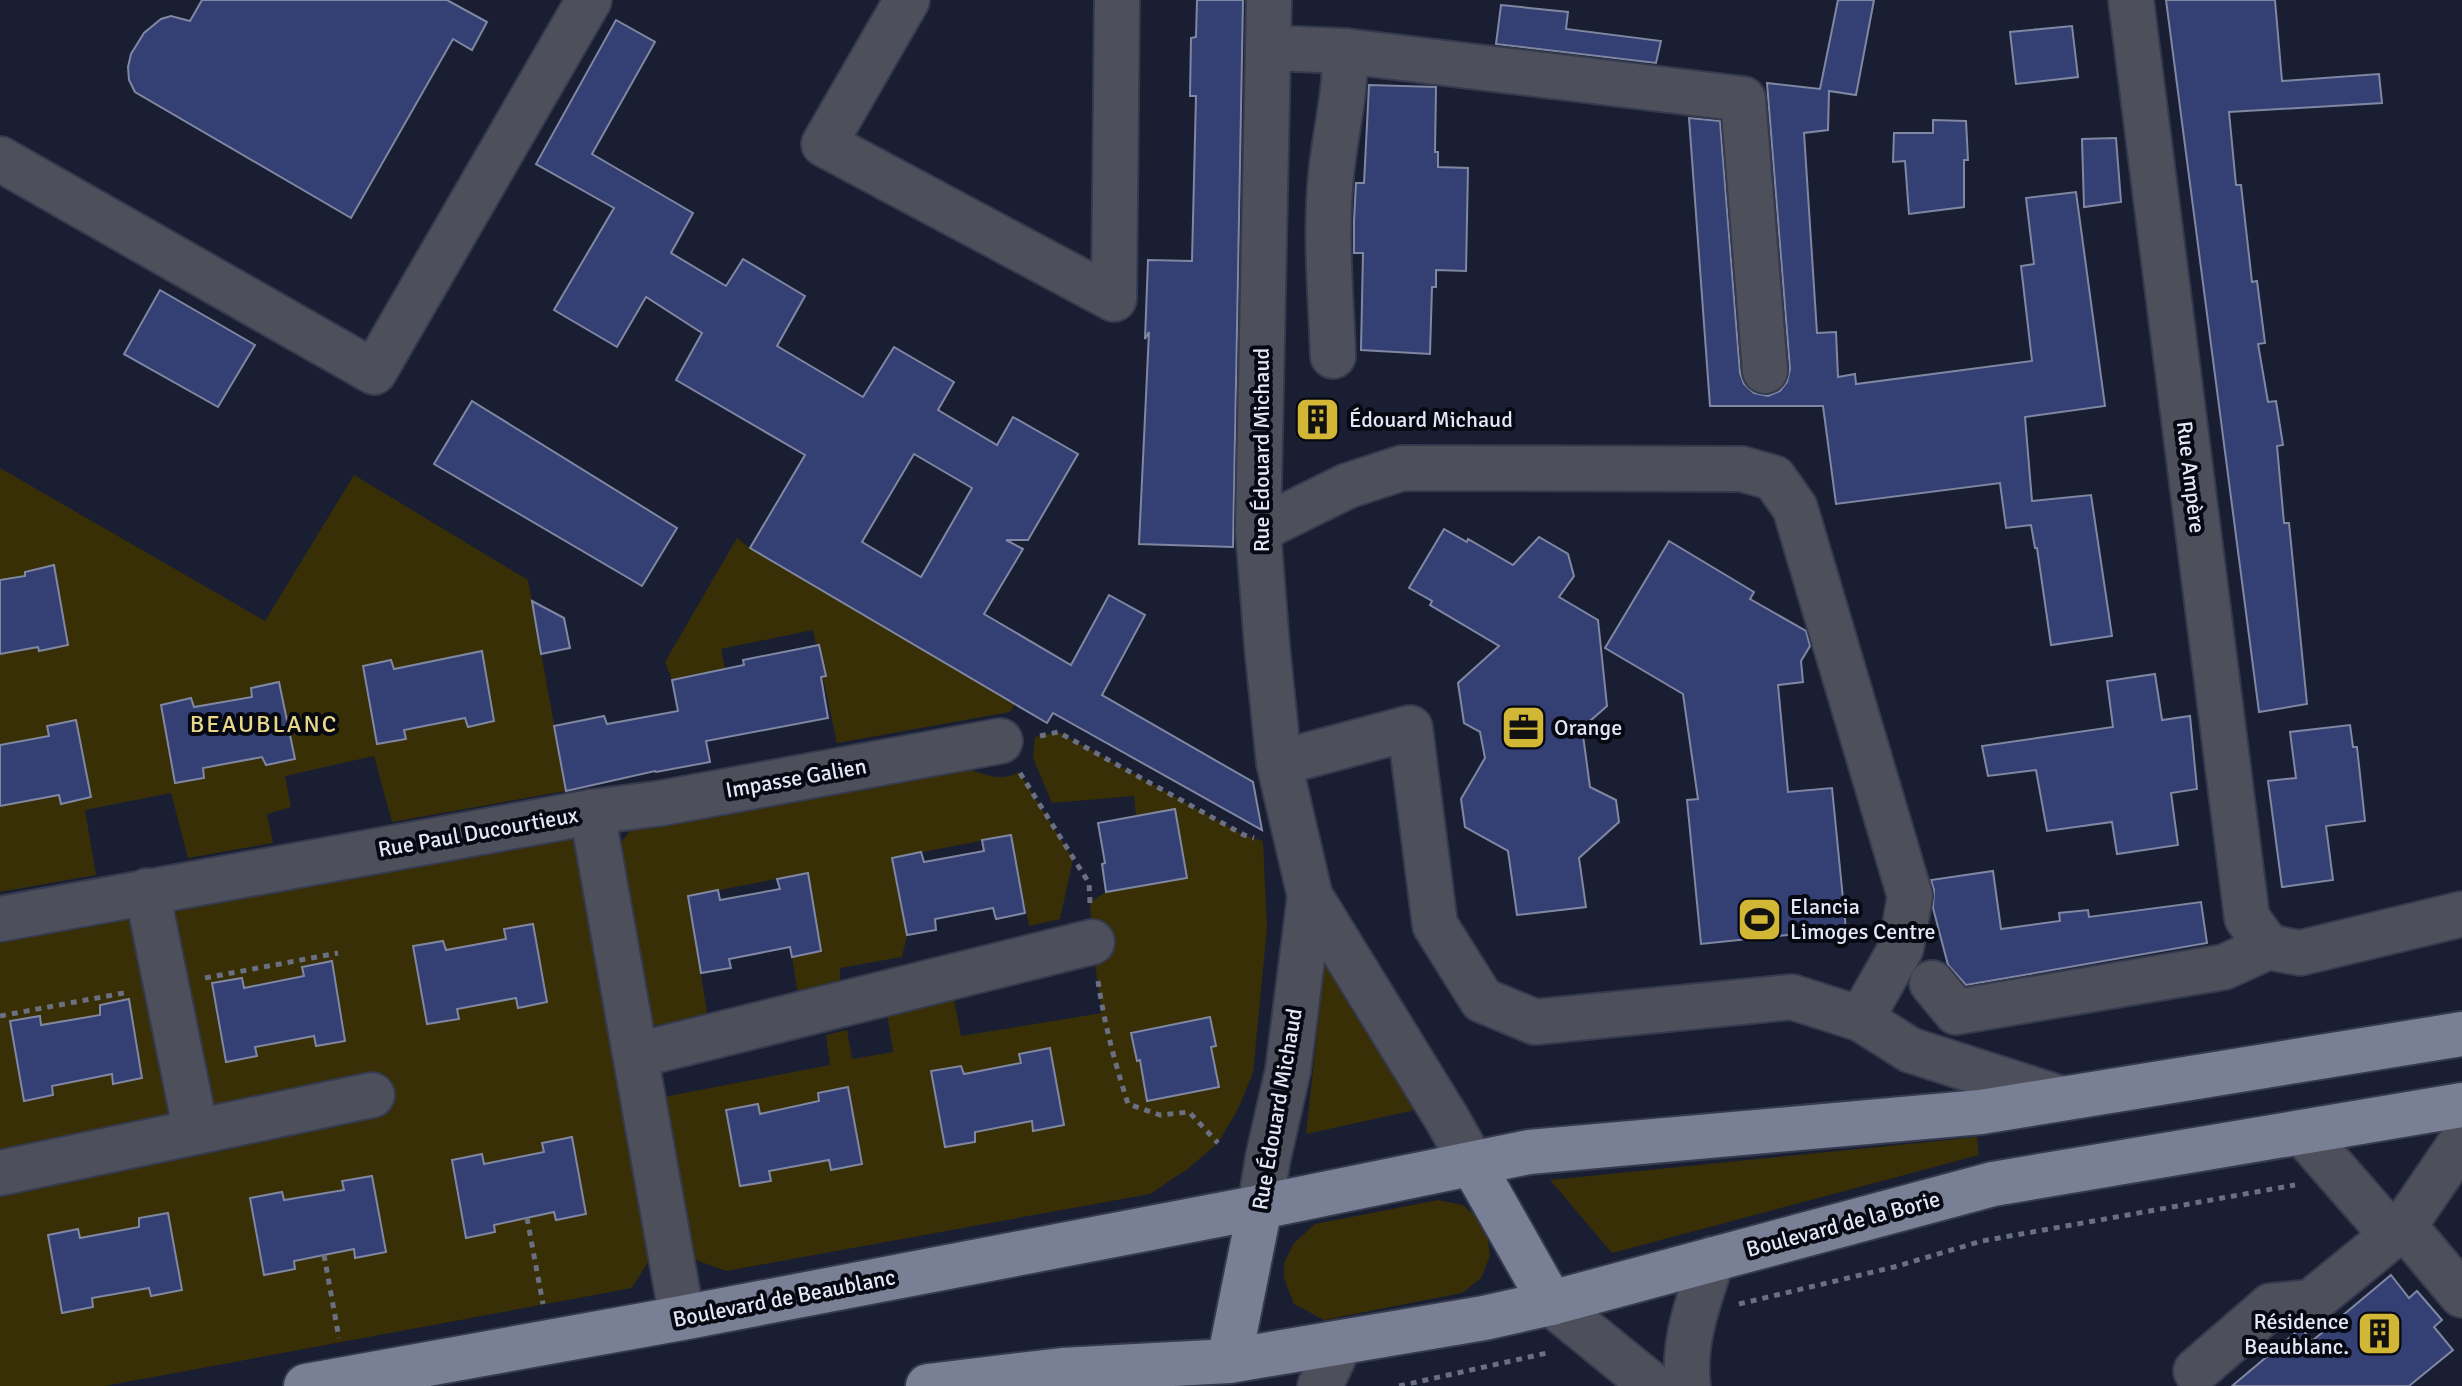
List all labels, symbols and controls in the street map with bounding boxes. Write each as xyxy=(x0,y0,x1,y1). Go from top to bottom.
street label: Rue Édouard Michaud xyxy=(1248,348,1275,552)
building icon: Édouard Michaud xyxy=(1294,395,1342,443)
place label: Édouard Michaud xyxy=(1349,406,1513,433)
street label: Rue Ampère xyxy=(2171,419,2211,535)
office icon: Orange xyxy=(1499,703,1547,751)
district label: BEAUBLANC xyxy=(190,709,338,739)
place label: Orange xyxy=(1554,714,1622,741)
street label: Impasse Galien xyxy=(723,752,869,804)
street label: Rue Paul Ducourtieux xyxy=(376,801,580,863)
place label: Elancia Limoges Centre xyxy=(1790,893,1936,945)
sports icon: Elancia Limoges Centre xyxy=(1735,895,1783,943)
street label: Rue Édouard Michaud xyxy=(1246,1006,1308,1212)
street label: Boulevard de la Borie xyxy=(1743,1185,1943,1263)
street label: Boulevard de Beaublanc xyxy=(671,1263,897,1333)
place label: Résidence Beaublanc. xyxy=(2244,1308,2349,1360)
building icon: Résidence Beaublanc. xyxy=(2356,1310,2404,1358)

